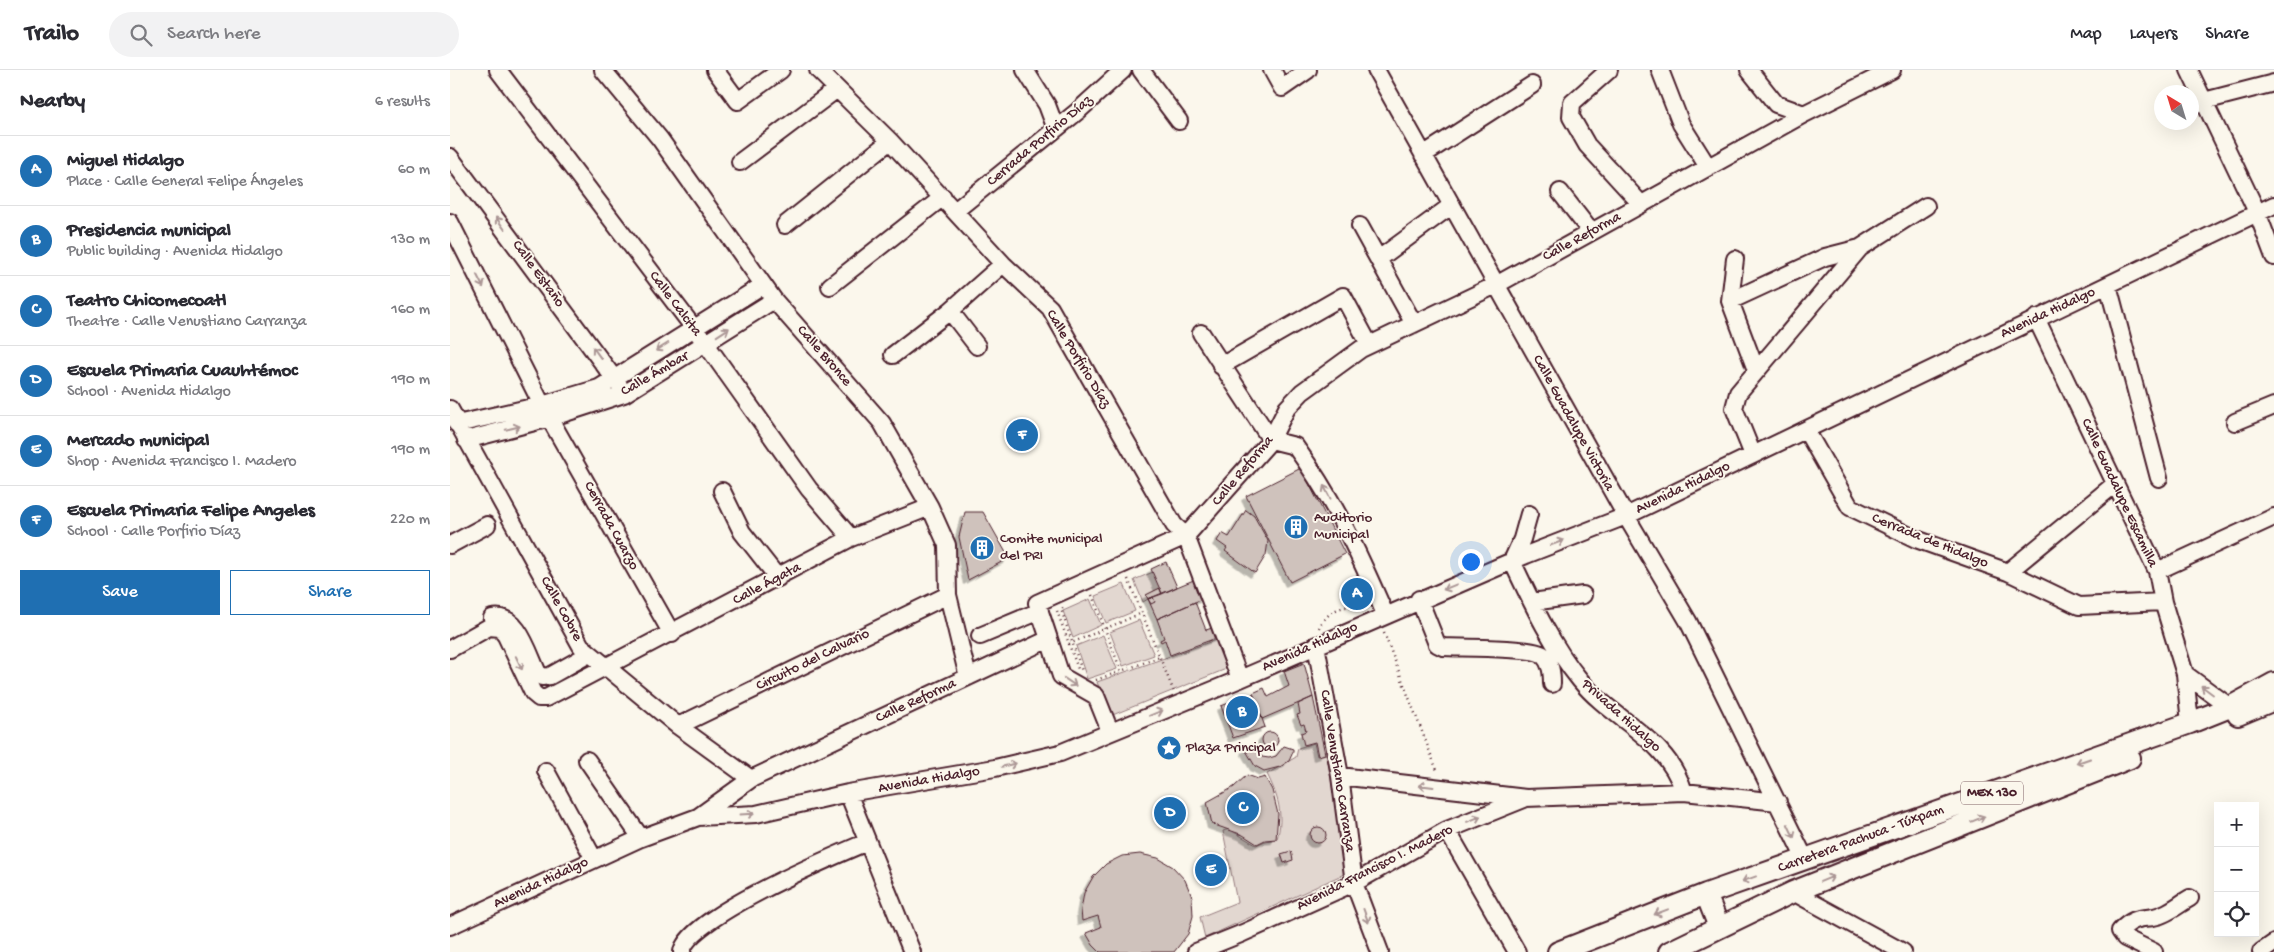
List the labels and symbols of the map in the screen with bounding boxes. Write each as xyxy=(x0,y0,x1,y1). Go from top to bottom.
north arrow xyxy=(2154,85,2199,130)
street label: Cerrada Porfirio Díaz xyxy=(983,91,1097,191)
street label: Calle Reforma xyxy=(1540,208,1625,266)
one-way arrow xyxy=(495,216,505,230)
street label: Calle Estaño xyxy=(508,237,569,311)
street label: Calle Calcita xyxy=(645,268,706,341)
one-way arrow xyxy=(475,274,485,289)
street label: Avenida Hidalgo xyxy=(1998,283,2099,343)
street label: Calle Porfirio Díaz xyxy=(1042,307,1115,412)
street label: Calle Bronce xyxy=(793,322,856,390)
one-way arrow xyxy=(716,327,730,337)
one-way arrow xyxy=(656,342,670,352)
one-way arrow xyxy=(591,347,602,361)
street label: Calle Ámbar xyxy=(618,347,694,401)
street label: Calle Guadalupe Victoria xyxy=(1528,352,1618,495)
pin: F xyxy=(1006,416,1038,454)
street label: Calle Guadalupe Escamilla xyxy=(2077,416,2162,571)
one-way arrow xyxy=(505,423,521,432)
street label: Calle Reforma xyxy=(1208,432,1278,510)
street label: Avenida Hidalgo xyxy=(1633,457,1733,519)
street label: Cerrada Cuarzo xyxy=(579,478,643,574)
one-way arrow xyxy=(1321,485,1331,499)
place label: Auditorio Municipal xyxy=(1314,509,1372,544)
street label: Cerrada de Hidalgo xyxy=(1869,509,1991,573)
building icon: Auditorio Municipal xyxy=(1283,514,1309,540)
place label: Comite municipal del PRI xyxy=(1000,530,1103,565)
building icon: Comite municipal del PRI xyxy=(969,535,995,561)
one-way arrow xyxy=(1549,537,1564,546)
your location xyxy=(1458,549,1484,575)
street label: Calle Ágata xyxy=(730,558,805,609)
street label: Calle Cobre xyxy=(536,573,586,645)
pin: A xyxy=(1341,575,1373,613)
one-way arrow xyxy=(1443,582,1458,592)
street label: Avenida Hidalgo xyxy=(1259,618,1361,676)
street label: Circuito del Calvario xyxy=(753,625,873,695)
one-way arrow xyxy=(515,655,525,670)
street label: Calle Reforma xyxy=(873,674,960,727)
street label: Privada Hidalgo xyxy=(1577,675,1665,757)
one-way arrow xyxy=(1063,677,1077,687)
one-way arrow xyxy=(2201,685,2214,696)
street label: Calle Venustiano Carranza xyxy=(1315,689,1359,854)
pin: B xyxy=(1226,693,1258,731)
one-way arrow xyxy=(1147,708,1163,717)
place icon: Plaza Principal xyxy=(1156,735,1182,761)
place label: Plaza Principal xyxy=(1185,739,1276,757)
one-way arrow xyxy=(2076,756,2092,766)
one-way arrow xyxy=(1001,760,1017,769)
street label: Avenida Hidalgo xyxy=(877,762,981,798)
one-way arrow xyxy=(1418,781,1434,791)
road number: MEX 130 xyxy=(1961,781,2023,804)
pin: C xyxy=(1227,789,1259,827)
pin: D xyxy=(1154,794,1186,832)
street label: Carretera Pachuca - Túxpam xyxy=(1776,801,1947,877)
one-way arrow xyxy=(738,810,754,819)
one-way arrow xyxy=(1970,813,1985,823)
one-way arrow xyxy=(1466,814,1481,823)
street label: Avenida Francisco I. Madero xyxy=(1294,821,1456,915)
one-way arrow xyxy=(1787,823,1797,838)
pin: E xyxy=(1195,851,1227,889)
street label: Avenida Hidalgo xyxy=(491,853,592,913)
one-way arrow xyxy=(1819,874,1834,883)
one-way arrow xyxy=(1742,875,1757,884)
one-way arrow xyxy=(1362,908,1371,923)
one-way arrow xyxy=(1653,908,1669,917)

